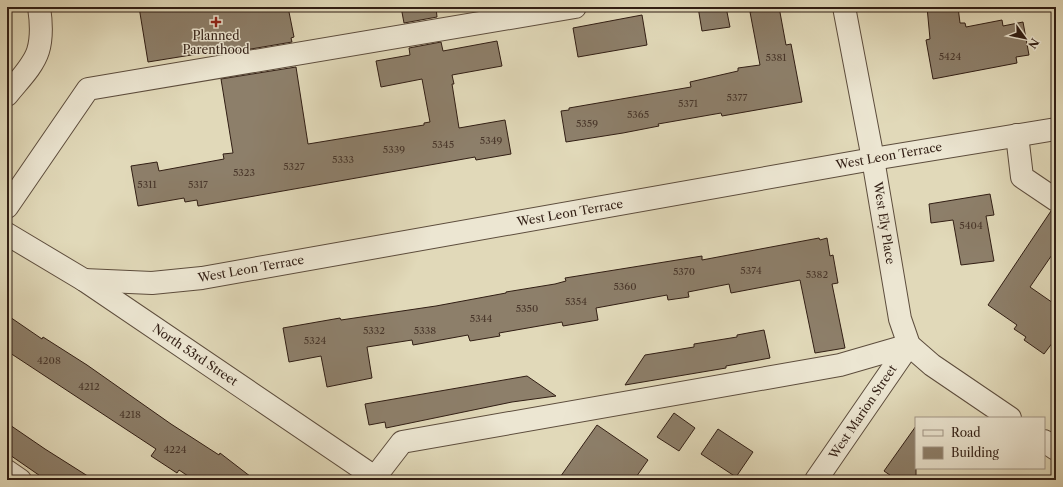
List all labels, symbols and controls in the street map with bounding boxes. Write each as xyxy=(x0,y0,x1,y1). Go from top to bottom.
marker: Planned Parenthood xyxy=(210,16,222,28)
north arrow xyxy=(1005,18,1045,58)
place label: Planned Parenthood xyxy=(183,28,250,57)
text: N xyxy=(1025,36,1042,52)
house number: 5424 xyxy=(939,50,962,63)
house number: 5381 xyxy=(765,51,787,64)
house number: 5377 xyxy=(727,91,747,104)
house number: 5371 xyxy=(678,97,699,110)
house number: 5365 xyxy=(627,108,649,121)
house number: 5359 xyxy=(576,117,598,130)
house number: 5349 xyxy=(480,134,502,147)
house number: 5345 xyxy=(432,138,454,151)
street label: West Leon Terrace xyxy=(834,139,944,172)
house number: 5339 xyxy=(383,143,405,156)
house number: 5333 xyxy=(332,153,354,166)
house number: 5327 xyxy=(283,160,305,173)
house number: 5323 xyxy=(233,166,255,179)
house number: 5311 xyxy=(137,178,157,191)
house number: 5317 xyxy=(188,178,208,191)
street label: West Ely Place xyxy=(870,180,898,266)
street label: West Leon Terrace xyxy=(515,196,625,229)
house number: 5404 xyxy=(959,219,983,232)
street label: West Leon Terrace xyxy=(196,252,306,285)
house number: 5374 xyxy=(740,264,762,277)
house number: 5370 xyxy=(673,265,695,278)
house number: 5382 xyxy=(806,268,829,281)
house number: 5360 xyxy=(613,280,637,293)
house number: 5354 xyxy=(565,295,587,308)
house number: 5350 xyxy=(516,302,538,315)
house number: 5344 xyxy=(470,312,492,325)
street label: North 53rd Street xyxy=(150,321,241,389)
house number: 5332 xyxy=(363,324,385,337)
house number: 5338 xyxy=(414,324,436,337)
house number: 5324 xyxy=(304,334,326,347)
house number: 4208 xyxy=(37,354,61,367)
street label: West Marion Street xyxy=(825,361,900,463)
house number: 4212 xyxy=(78,380,100,393)
house number: 4218 xyxy=(119,408,141,421)
legend xyxy=(915,417,1045,469)
text: Road xyxy=(951,425,981,440)
house number: 4224 xyxy=(163,443,187,456)
text: Building xyxy=(951,445,999,460)

